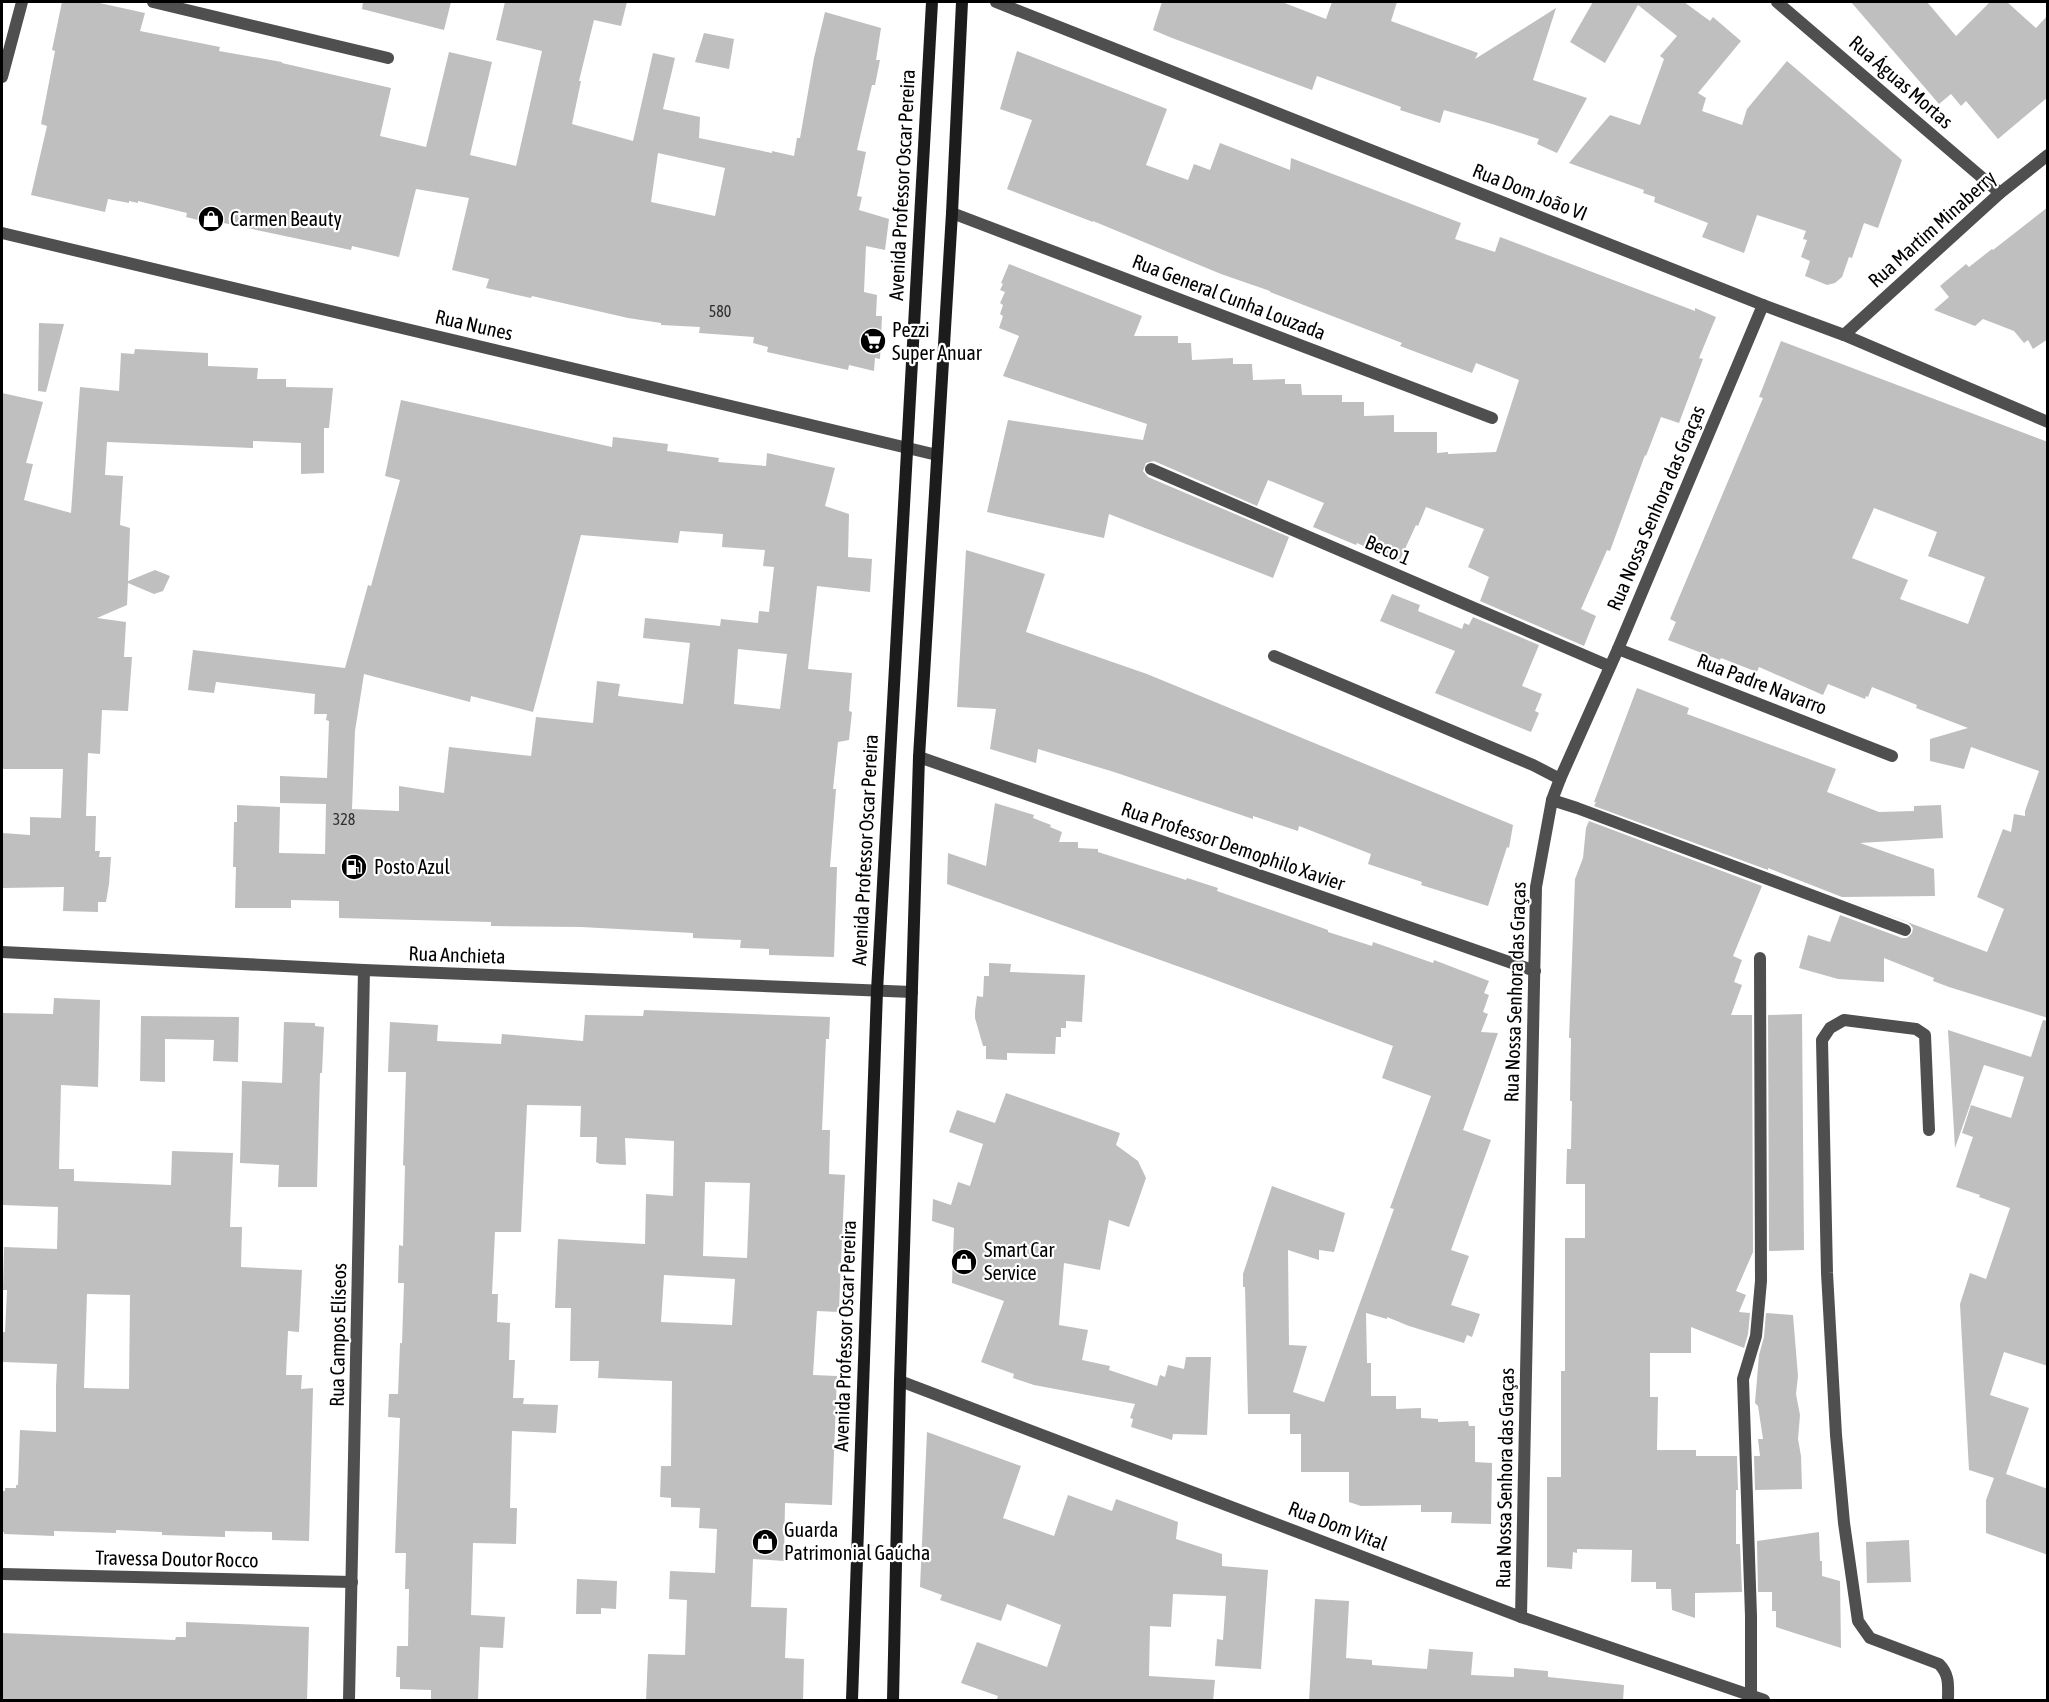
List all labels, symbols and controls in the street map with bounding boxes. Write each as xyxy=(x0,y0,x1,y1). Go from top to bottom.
street label: Rua Águas Mortas xyxy=(1845,30,1958,133)
street label: Avenida Professor Oscar Pereira xyxy=(884,69,919,301)
street label: Rua Dom João VI xyxy=(1470,158,1591,225)
street label: Rua Martim Minaberry xyxy=(1863,165,2000,292)
shop icon: Carmen Beauty xyxy=(196,204,226,234)
place label: Carmen Beauty xyxy=(230,207,342,230)
street label: Rua General Cunha Louzada xyxy=(1129,249,1329,344)
house number: 580 xyxy=(709,302,731,320)
street label: Rua Nunes xyxy=(433,304,515,345)
place label: Pezzi Super Anuar xyxy=(892,318,983,364)
supermarket icon: Pezzi Super Anuar xyxy=(858,326,888,356)
street label: Rua Nossa Senhora das Graças xyxy=(1602,402,1709,614)
street label: Beco 1 xyxy=(1362,530,1415,569)
street label: Rua Padre Navarro xyxy=(1694,648,1830,719)
street label: Avenida Professor Oscar Pereira xyxy=(847,734,882,966)
street label: Rua Professor Demophilo Xavier xyxy=(1118,796,1349,895)
house number: 328 xyxy=(333,810,355,828)
fuel station icon: Posto Azul xyxy=(339,852,369,882)
place label: Posto Azul xyxy=(374,855,450,878)
street label: Rua Nossa Senhora das Graças xyxy=(1499,881,1530,1103)
street label: Rua Anchieta xyxy=(408,941,506,968)
street label: Avenida Professor Oscar Pereira xyxy=(829,1220,860,1452)
place label: Smart Car Service xyxy=(984,1238,1056,1284)
shop icon: Smart Car Service xyxy=(949,1247,979,1277)
street label: Rua Campos Elíseos xyxy=(325,1263,350,1407)
street label: Rua Nossa Senhora das Graças xyxy=(1491,1367,1518,1588)
street label: Rua Dom Vital xyxy=(1285,1496,1392,1555)
place label: Guarda Patrimonial Gaúcha xyxy=(784,1518,930,1564)
shop icon: Guarda Patrimonial Gaúcha xyxy=(750,1527,780,1557)
street label: Travessa Doutor Rocco xyxy=(95,1546,259,1571)

